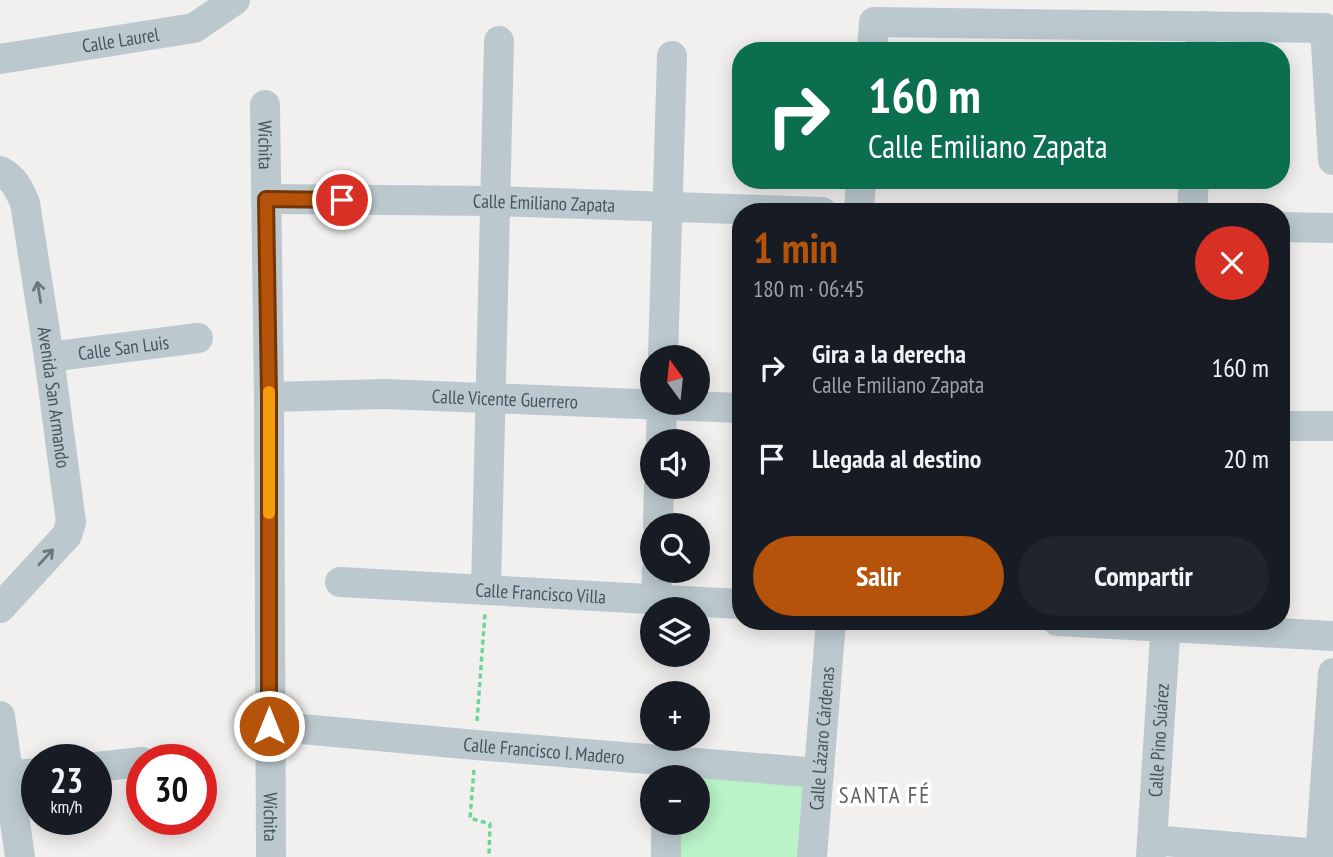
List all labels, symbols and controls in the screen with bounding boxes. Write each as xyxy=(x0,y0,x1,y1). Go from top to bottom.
street label: Calle Laurel xyxy=(80,22,161,58)
text: 160 m xyxy=(868,63,981,127)
icon: right xyxy=(753,70,844,161)
street label: Wichita xyxy=(253,120,278,170)
text: Calle Emiliano Zapata xyxy=(868,125,1107,167)
pin xyxy=(312,170,372,230)
icon: arrive xyxy=(323,181,361,219)
street label: Calle Emiliano Zapata xyxy=(473,189,615,217)
text: 1 min xyxy=(753,220,838,275)
button: close xyxy=(1195,226,1269,300)
text: 180 m · 06:45 xyxy=(753,274,865,303)
one-way arrow xyxy=(32,281,45,304)
street label: Avenida San Armando xyxy=(32,325,76,469)
street label: Calle San Luis xyxy=(77,330,170,365)
text: Gira a la derecha xyxy=(812,337,966,370)
north arrow xyxy=(640,345,710,415)
map controls xyxy=(640,345,710,835)
icon: right xyxy=(753,349,791,387)
text: 160 m xyxy=(1211,351,1269,384)
text: Calle Emiliano Zapata xyxy=(812,370,984,399)
street label: Calle Vicente Guerrero xyxy=(431,384,578,414)
button: sound xyxy=(640,429,710,499)
icon: arrive xyxy=(753,440,791,478)
text: Llegada al destino xyxy=(812,442,981,475)
text: 20 m xyxy=(1223,442,1269,475)
button: search xyxy=(640,513,710,583)
button: Salir xyxy=(753,536,1004,616)
button: Compartir xyxy=(1018,536,1269,616)
one-way arrow xyxy=(38,549,55,566)
street label: Calle Francisco Villa xyxy=(475,577,607,609)
button: layers xyxy=(640,597,710,667)
street label: Calle Lázaro Cárdenas xyxy=(804,666,839,811)
button: + xyxy=(640,681,710,751)
street label: Calle Pino Suárez xyxy=(1143,682,1174,798)
position arrow xyxy=(232,689,306,763)
street label: Calle Francisco I. Madero xyxy=(462,732,625,769)
speed limit sign: 30 xyxy=(126,744,217,835)
text: 23 xyxy=(50,757,83,803)
button: − xyxy=(640,765,710,835)
district label: SANTA FÉ xyxy=(839,780,931,809)
street label: Wichita xyxy=(259,792,283,842)
text: km/h xyxy=(51,795,82,818)

